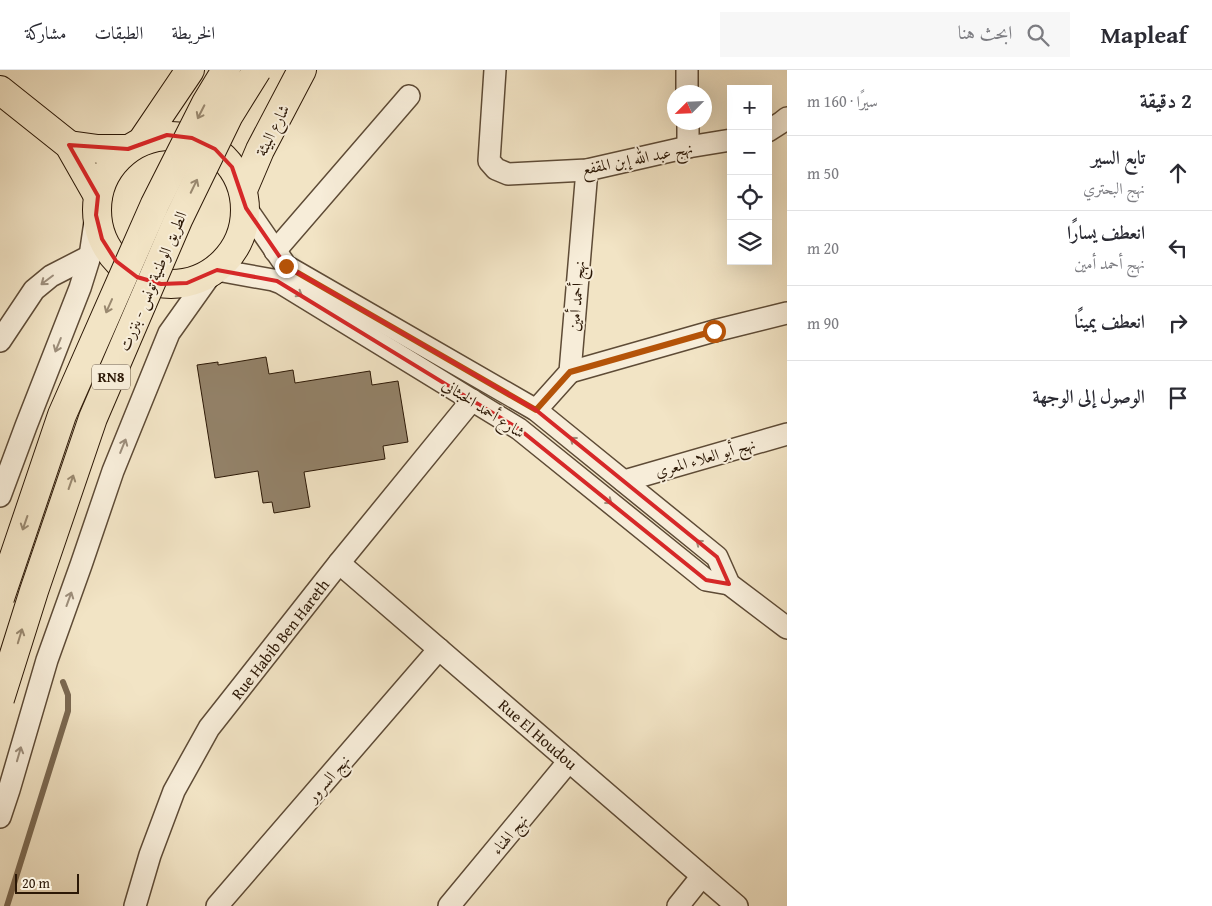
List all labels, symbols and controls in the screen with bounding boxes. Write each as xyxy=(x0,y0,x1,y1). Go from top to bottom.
search box xyxy=(720,12,1070,57)
text: Mapleaf xyxy=(1100,17,1187,52)
text: ابحث هنا xyxy=(958,18,1012,46)
text: مشاركة xyxy=(25,19,66,46)
text: الطبقات xyxy=(94,19,143,46)
text: الخريطة xyxy=(171,19,215,46)
icon: search xyxy=(1024,21,1052,49)
north arrow xyxy=(667,85,712,130)
map controls xyxy=(727,85,772,265)
button: + xyxy=(727,85,772,130)
text: 2 دقيقة xyxy=(1140,85,1192,116)
text: سيرًا · 160 m xyxy=(807,89,878,113)
street label: شارع البيئة xyxy=(249,100,297,161)
one-way arrow xyxy=(196,104,205,119)
button: − xyxy=(727,130,772,175)
street label: نهج عبد الله إبن المقفع xyxy=(579,135,696,184)
text: تابع السير xyxy=(1091,143,1145,171)
icon: ahead xyxy=(1164,159,1192,187)
text: 50 m xyxy=(807,161,839,185)
button: locate xyxy=(727,175,772,220)
text: نهج البحتري xyxy=(1083,176,1145,200)
one-way arrow xyxy=(189,179,199,194)
street label: الطريق الوطنية تونس - بنزرت xyxy=(112,207,192,355)
text: انعطف يسارًا xyxy=(1067,218,1145,246)
button: layers xyxy=(727,220,772,265)
icon: left xyxy=(1164,234,1192,262)
text: 20 m xyxy=(807,236,839,260)
text: نهج أحمد أمين xyxy=(1074,251,1145,275)
route end xyxy=(275,255,298,278)
street label: نهج أحمد أمين xyxy=(561,260,594,333)
one-way arrow xyxy=(40,275,54,285)
one-way arrow xyxy=(289,288,303,298)
one-way arrow xyxy=(104,298,114,313)
text: انعطف يمينًا xyxy=(1075,307,1145,335)
icon: right xyxy=(1164,309,1192,337)
text: 90 m xyxy=(807,311,839,335)
route start xyxy=(703,320,726,343)
one-way arrow xyxy=(53,336,62,352)
road number: RN8 xyxy=(92,364,130,390)
street label: شارع أحمد الخبثاني xyxy=(437,372,530,445)
text: الوصول إلى الوجهة xyxy=(1033,382,1145,410)
icon: arrive xyxy=(1164,384,1192,412)
street label: نهج أبو العلاء المعري xyxy=(652,431,759,486)
one-way arrow xyxy=(570,436,583,447)
one-way arrow xyxy=(119,439,129,454)
one-way arrow xyxy=(67,474,77,490)
one-way arrow xyxy=(599,493,612,504)
one-way arrow xyxy=(20,515,29,530)
one-way arrow xyxy=(695,539,708,550)
street label: Rue Habib Ben Hareth xyxy=(225,574,335,704)
one-way arrow xyxy=(65,592,74,607)
one-way arrow xyxy=(16,628,25,644)
street label: Rue El Houdou xyxy=(493,693,583,775)
one-way arrow xyxy=(15,746,25,762)
street label: نهج السرور xyxy=(299,749,358,811)
street label: نهج الهناء xyxy=(485,808,536,862)
scale bar xyxy=(15,871,79,894)
text: 20 m xyxy=(22,873,50,893)

